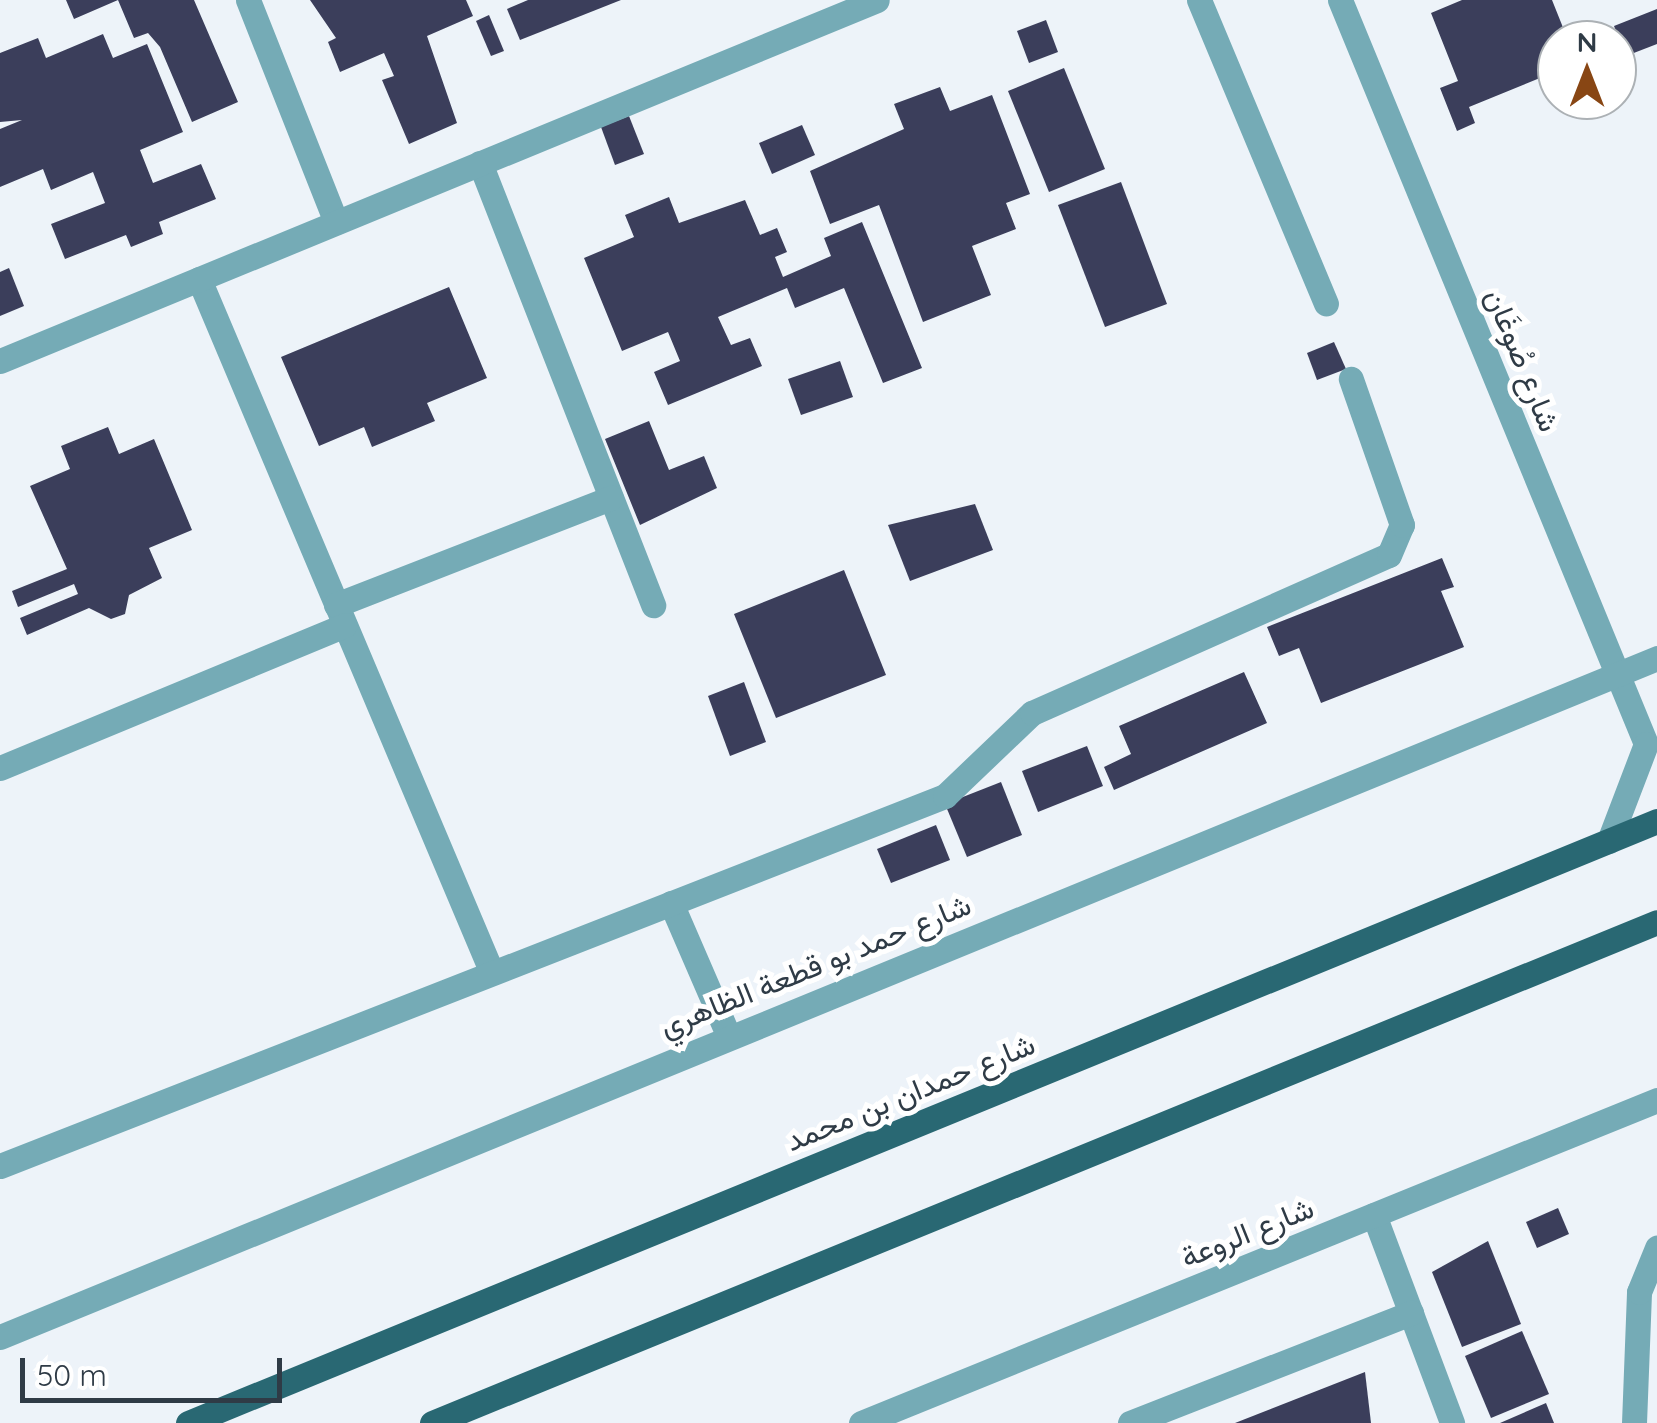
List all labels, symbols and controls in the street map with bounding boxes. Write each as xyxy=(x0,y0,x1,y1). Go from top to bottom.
north arrow xyxy=(1537,20,1637,120)
text: N xyxy=(1577,24,1597,59)
street label: شارع صُوغَان xyxy=(1478,283,1568,437)
street label: شارع حمد بو قطعة الظاهري xyxy=(654,886,976,1044)
street label: شارع حمدان بن محمد xyxy=(780,1026,1040,1158)
street label: شارع الروعة xyxy=(1175,1189,1319,1275)
scale bar xyxy=(25,1338,288,1400)
text: 50 m xyxy=(37,1356,107,1394)

